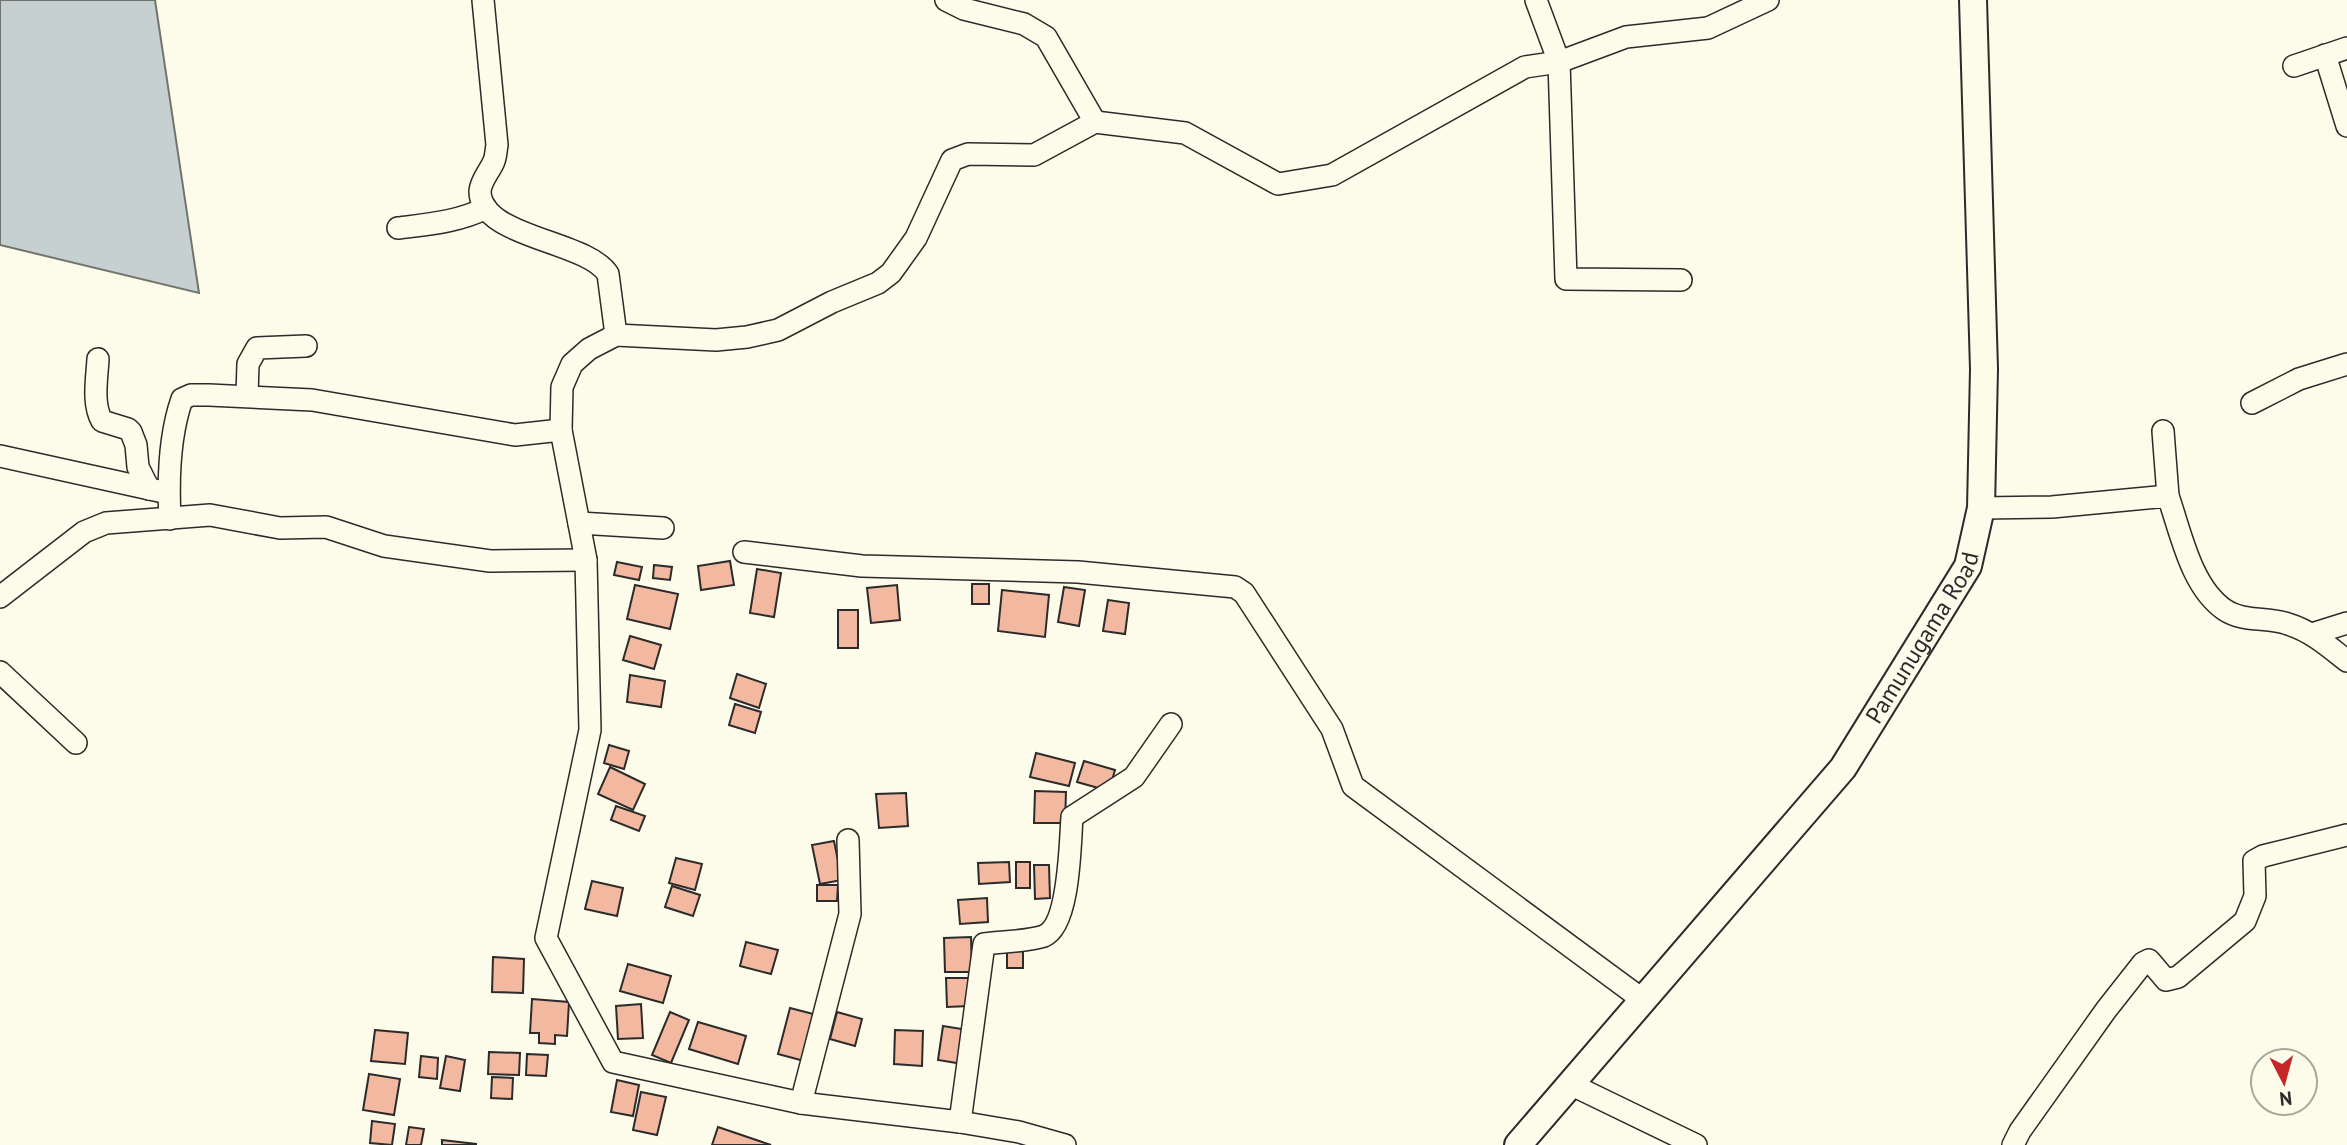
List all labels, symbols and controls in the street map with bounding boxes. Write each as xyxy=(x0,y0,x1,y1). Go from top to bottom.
street label: Pamunugama Road xyxy=(1858,549,1986,729)
north arrow xyxy=(2249,1047,2319,1117)
text: N xyxy=(2278,1086,2293,1111)

